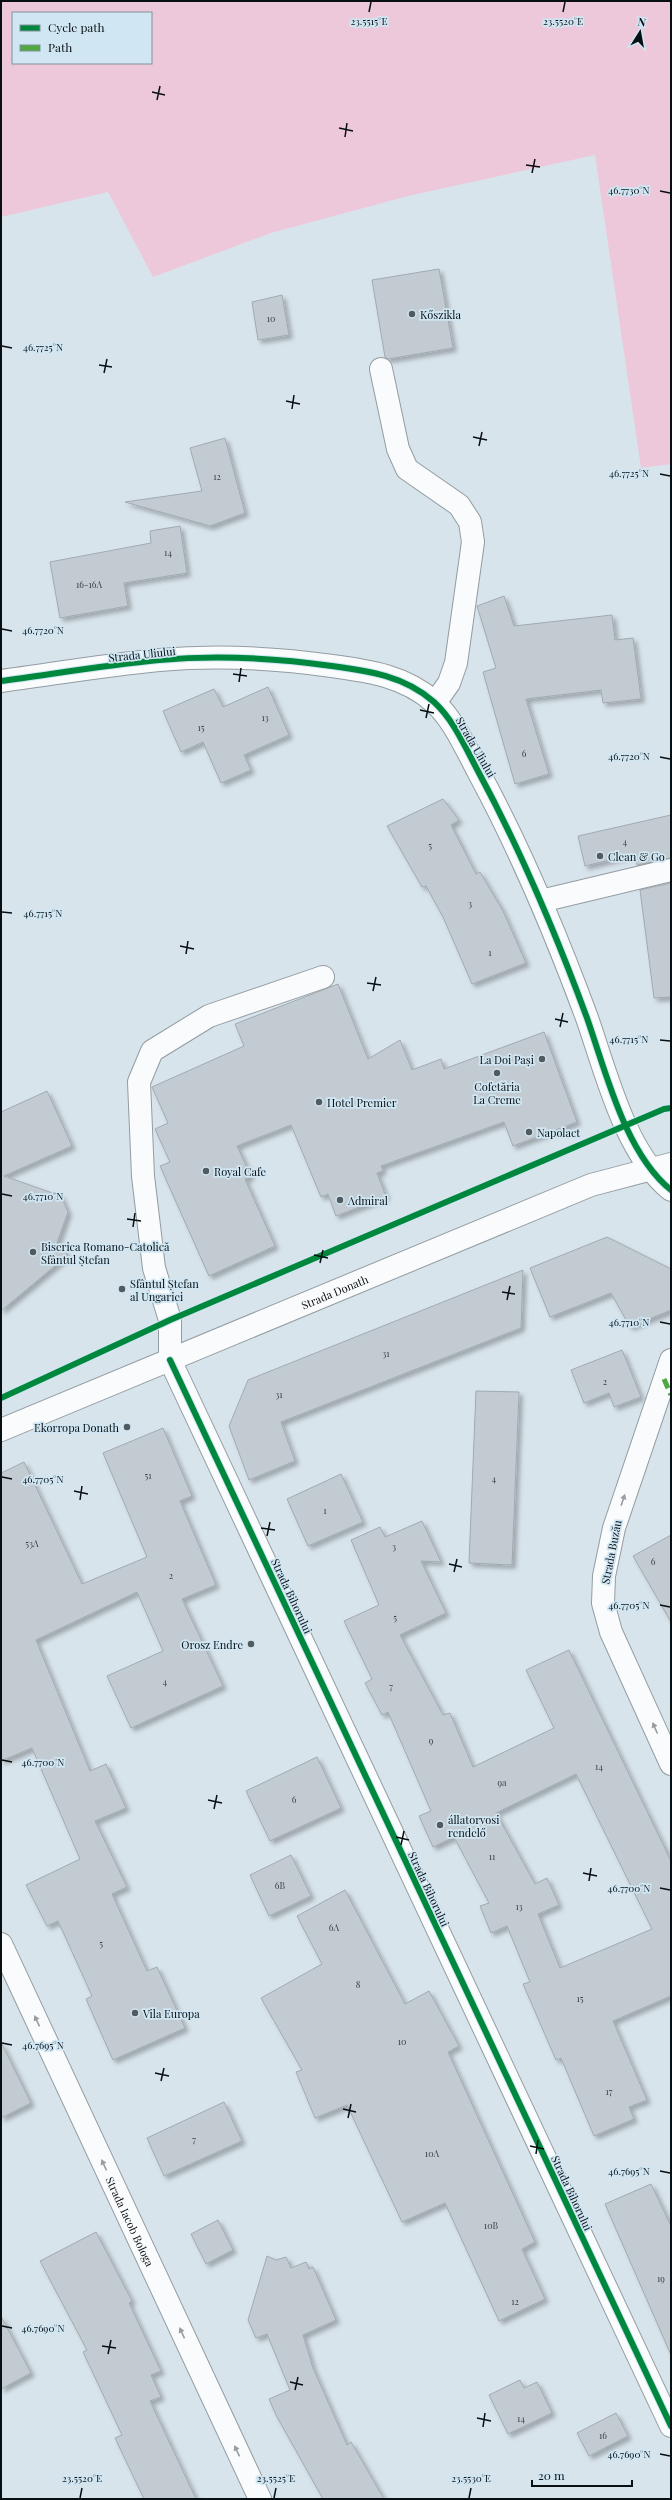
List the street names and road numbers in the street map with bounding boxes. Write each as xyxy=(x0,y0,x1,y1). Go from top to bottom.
street label: Strada Uliului xyxy=(108,643,176,665)
street label: Strada Uliului xyxy=(453,714,499,780)
street label: Strada Donath xyxy=(299,1271,371,1312)
street label: Strada Buzău xyxy=(597,1518,625,1585)
street label: Strada Bihorului xyxy=(268,1556,316,1636)
street label: Strada Bihorului xyxy=(405,1849,453,1929)
street label: Strada Bihorului xyxy=(548,2153,596,2233)
street label: Strada Iacob Bologa xyxy=(103,2174,158,2269)

